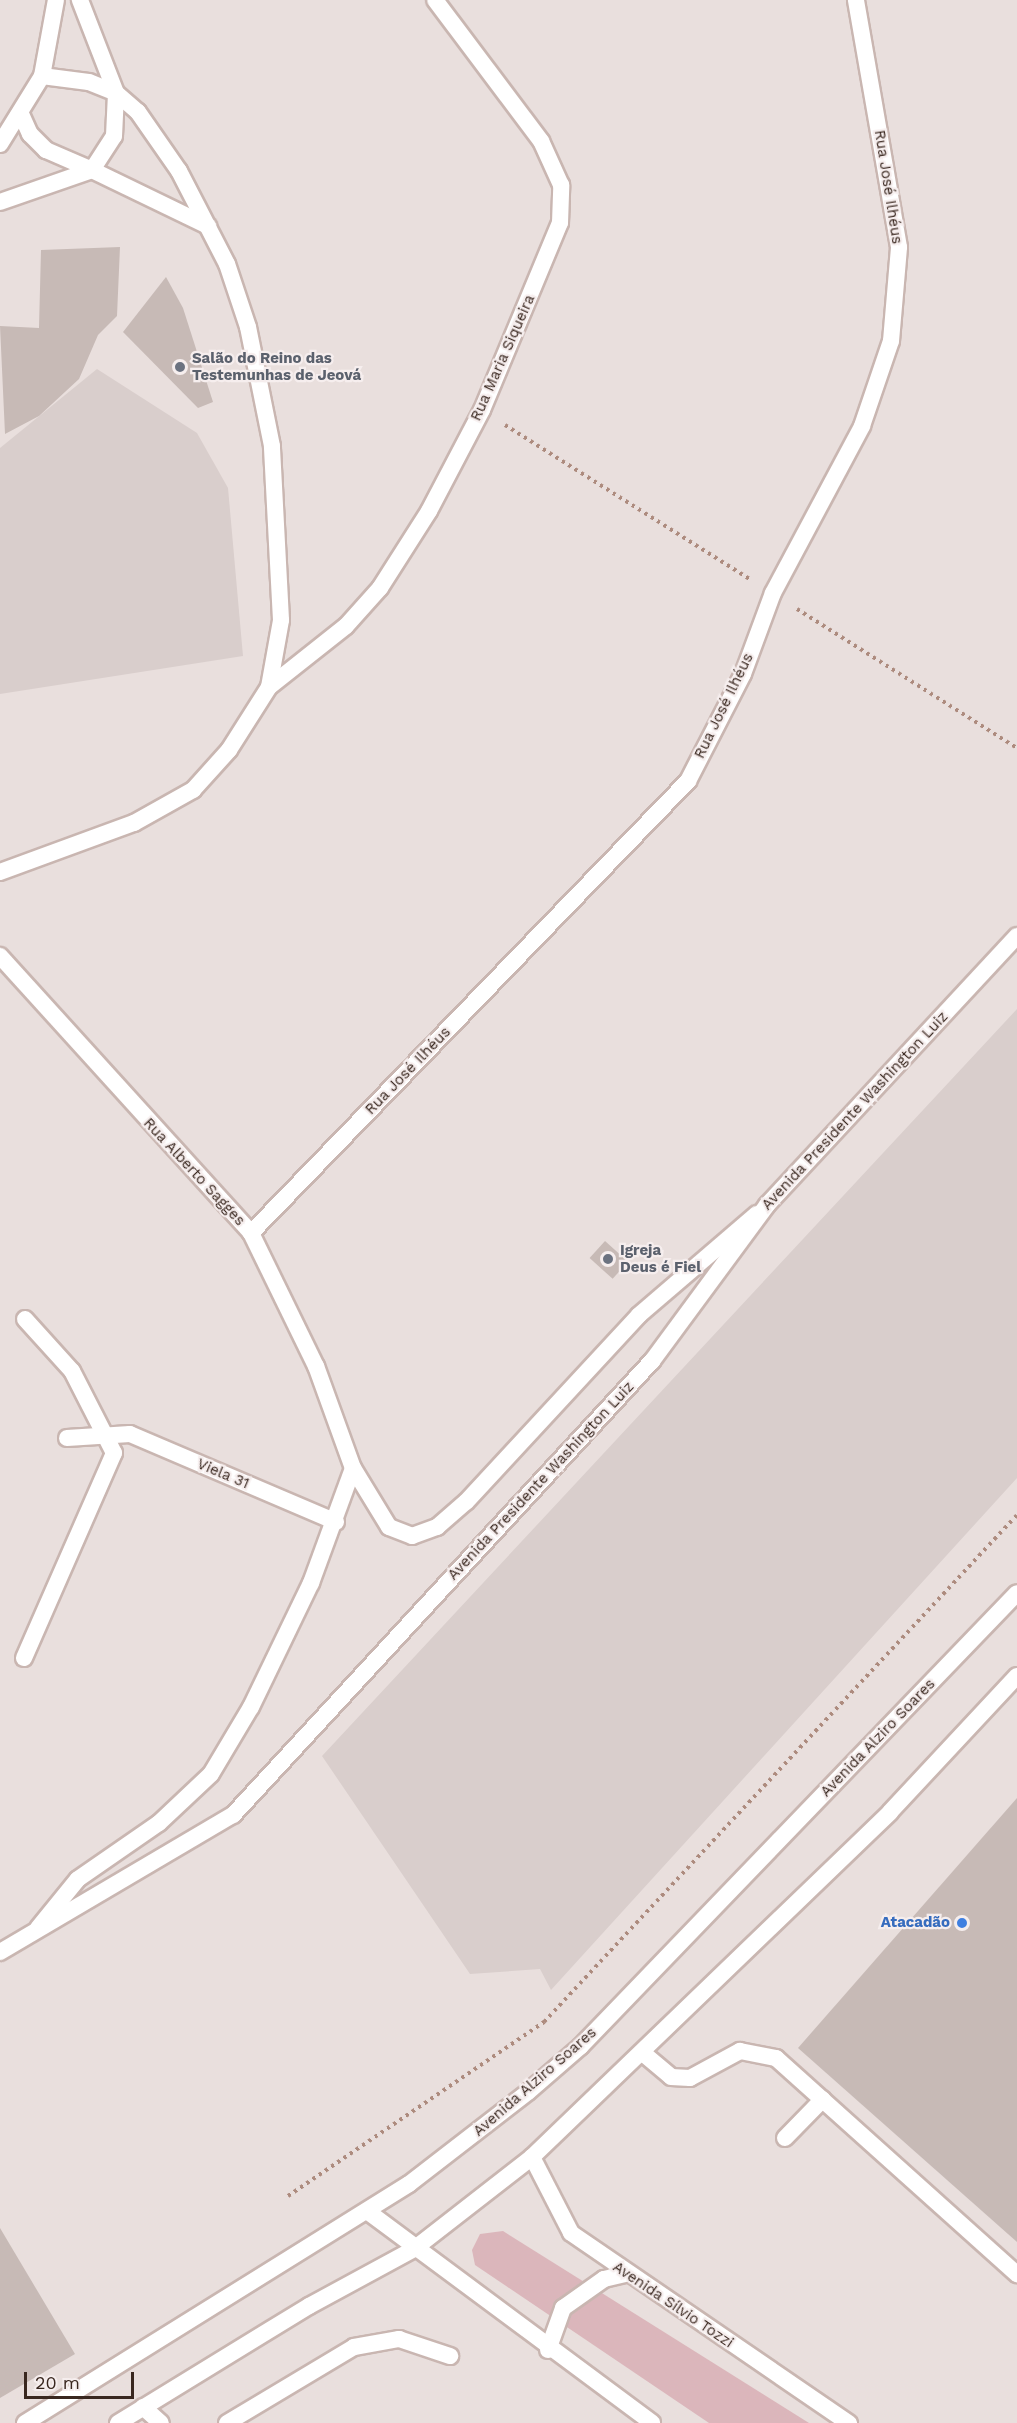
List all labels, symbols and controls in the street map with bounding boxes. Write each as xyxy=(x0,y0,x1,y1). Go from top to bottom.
street label: Rua José Ilhéus xyxy=(870,128,906,246)
street label: Rua Maria Siqueira xyxy=(467,292,539,424)
place label: Salão do Reino das Testemunhas de Jeová xyxy=(192,349,361,384)
marker: Salão do Reino das Testemunhas de Jeová xyxy=(173,360,187,374)
street label: Rua José Ilhéus xyxy=(691,650,757,762)
street label: Avenida Presidente Washington Luiz xyxy=(758,1008,952,1214)
street label: Rua José Ilhéus xyxy=(361,1023,455,1119)
street label: Rua Alberto Sagges xyxy=(139,1114,249,1230)
place label: Igreja Deus é Fiel xyxy=(620,1241,701,1276)
marker: Igreja Deus é Fiel xyxy=(601,1252,615,1266)
street label: Avenida Presidente Washington Luiz xyxy=(444,1378,638,1584)
street label: Viela 31 xyxy=(194,1455,252,1493)
street label: Avenida Alziro Soares xyxy=(817,1675,939,1801)
place label: Atacadão xyxy=(881,1914,950,1932)
marker: Atacadão xyxy=(955,1916,969,1930)
street label: Avenida Alziro Soares xyxy=(469,2023,601,2141)
street label: Avenida Sílvio Tozzi xyxy=(609,2258,737,2352)
scale bar xyxy=(27,2360,136,2398)
text: 20 m xyxy=(35,2372,80,2393)

